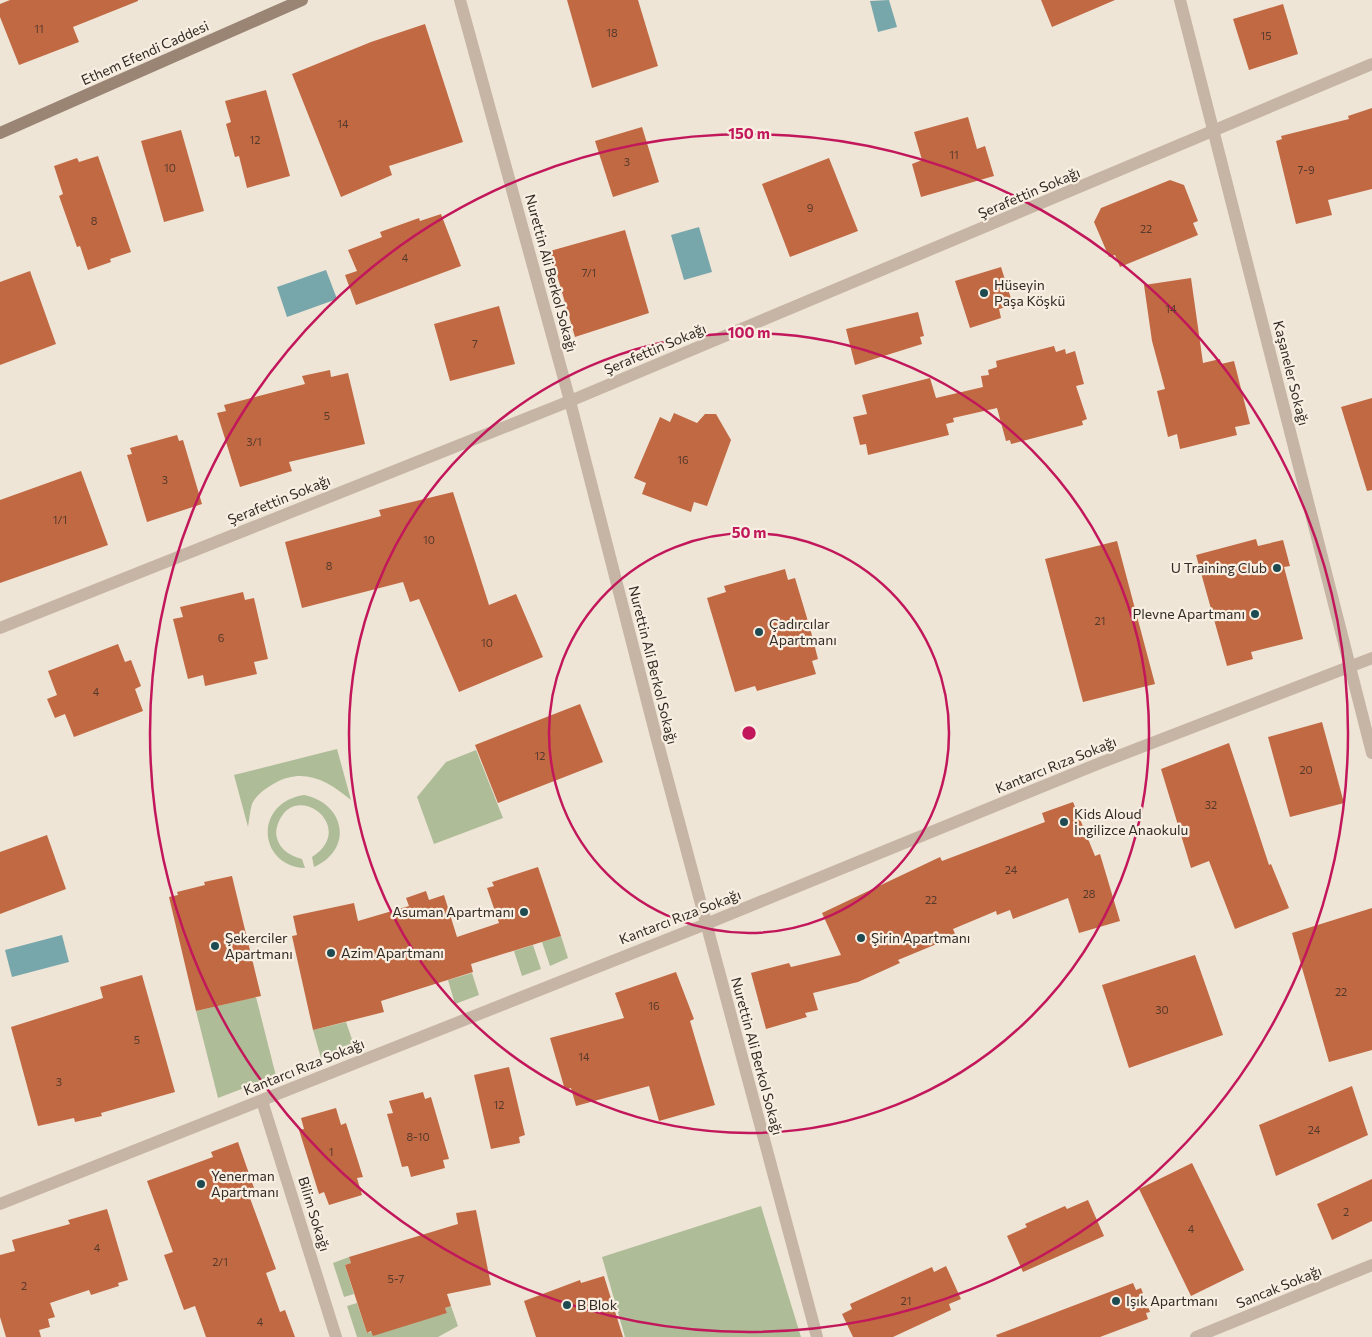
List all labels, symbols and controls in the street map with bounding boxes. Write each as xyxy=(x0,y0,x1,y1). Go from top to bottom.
street label: Ethem Efendi Caddesi xyxy=(78,17,211,88)
house number: 11 xyxy=(34,22,44,35)
house number: 18 xyxy=(606,26,618,39)
house number: 15 xyxy=(1260,29,1272,42)
house number: 14 xyxy=(337,117,349,130)
text: 150 m xyxy=(728,124,770,142)
house number: 12 xyxy=(250,133,260,146)
house number: 11 xyxy=(949,148,959,161)
house number: 3 xyxy=(624,155,630,168)
house number: 10 xyxy=(164,161,176,174)
street label: Şerafettin Sokağı xyxy=(975,163,1082,222)
house number: 7-9 xyxy=(1297,163,1315,176)
street label: Nurettin Ali Berkol Sokağı xyxy=(522,192,581,354)
house number: 9 xyxy=(807,201,814,214)
house number: 8 xyxy=(91,214,98,227)
house number: 22 xyxy=(1140,222,1152,235)
house number: 4 xyxy=(402,251,409,264)
house number: 7/1 xyxy=(582,266,596,279)
place label: Hüseyin Paşa Köşkü xyxy=(994,276,1065,309)
marker: Hüseyin Paşa Köşkü xyxy=(978,287,990,299)
house number: 14 xyxy=(1165,302,1177,315)
street label: Şerafettin Sokağı xyxy=(601,319,708,378)
street label: Kaşaneler Sokağı xyxy=(1270,319,1313,427)
text: 100 m xyxy=(728,323,770,341)
house number: 7 xyxy=(472,337,478,350)
house number: 5 xyxy=(324,409,330,422)
house number: 3/1 xyxy=(246,435,262,448)
house number: 16 xyxy=(677,453,689,466)
street label: Şerafettin Sokağı xyxy=(225,471,333,528)
house number: 3 xyxy=(162,473,168,486)
house number: 1/1 xyxy=(53,513,67,526)
text: 50 m xyxy=(732,523,766,541)
house number: 10 xyxy=(423,533,435,546)
house number: 8 xyxy=(326,559,333,572)
place label: U Training Club xyxy=(1171,559,1267,576)
marker: U Training Club xyxy=(1271,562,1283,574)
street label: Nurettin Ali Berkol Sokağı xyxy=(626,584,681,746)
place label: Plevne Apartmanı xyxy=(1132,605,1245,622)
marker: Plevne Apartmanı xyxy=(1249,608,1261,620)
house number: 21 xyxy=(1095,614,1105,627)
place label: Çadırcılar Apartmanı xyxy=(769,615,837,648)
marker: Çadırcılar Apartmanı xyxy=(753,626,765,638)
house number: 6 xyxy=(218,631,225,644)
house number: 10 xyxy=(481,636,493,649)
house number: 4 xyxy=(93,685,100,698)
centre of rings xyxy=(740,724,758,742)
street label: Kantarcı Rıza Sokağı xyxy=(993,732,1119,797)
house number: 12 xyxy=(535,749,545,762)
house number: 20 xyxy=(1299,763,1313,776)
house number: 32 xyxy=(1205,798,1217,811)
place label: Kids Aloud İngilizce Anaokulu xyxy=(1074,805,1188,838)
marker: Kids Aloud İngilizce Anaokulu xyxy=(1058,816,1070,828)
house number: 24 xyxy=(1005,863,1018,876)
street label: Kantarcı Rıza Sokağı xyxy=(617,885,743,948)
house number: 28 xyxy=(1083,887,1096,900)
house number: 22 xyxy=(925,893,937,906)
place label: Asuman Apartmanı xyxy=(392,903,514,920)
marker: Asuman Apartmanı xyxy=(518,906,530,918)
place label: Şekerciler Apartmanı xyxy=(225,929,293,962)
place label: Şirin Apartmanı xyxy=(871,929,970,946)
marker: Şirin Apartmanı xyxy=(855,932,867,944)
marker: Şekerciler Apartmanı xyxy=(209,940,221,952)
place label: Azim Apartmanı xyxy=(341,944,444,961)
marker: Azim Apartmanı xyxy=(325,947,337,959)
street label: Nurettin Ali Berkol Sokağı xyxy=(728,975,787,1137)
house number: 22 xyxy=(1335,985,1347,998)
house number: 16 xyxy=(648,999,660,1012)
house number: 30 xyxy=(1155,1003,1169,1016)
house number: 5 xyxy=(134,1033,140,1046)
street label: Kantarcı Rıza Sokağı xyxy=(241,1034,367,1099)
house number: 14 xyxy=(578,1050,590,1063)
house number: 3 xyxy=(56,1075,62,1088)
house number: 12 xyxy=(494,1098,504,1111)
house number: 24 xyxy=(1308,1123,1321,1136)
house number: 8-10 xyxy=(406,1130,430,1143)
house number: 1 xyxy=(329,1145,333,1158)
place label: Yenerman Apartmanı xyxy=(211,1167,279,1200)
street label: Bilim Sokağı xyxy=(295,1174,334,1253)
marker: Yenerman Apartmanı xyxy=(195,1178,207,1190)
house number: 2 xyxy=(1343,1205,1349,1218)
house number: 4 xyxy=(1188,1222,1195,1235)
house number: 4 xyxy=(94,1241,101,1254)
house number: 2/1 xyxy=(212,1255,228,1268)
street label: Sancak Sokağı xyxy=(1234,1262,1324,1311)
house number: 5-7 xyxy=(388,1272,405,1285)
house number: 2 xyxy=(21,1279,27,1292)
place label: Işık Apartmanı xyxy=(1126,1292,1218,1309)
house number: 21 xyxy=(901,1294,911,1307)
marker: Işık Apartmanı xyxy=(1110,1295,1122,1307)
place label: B Blok xyxy=(577,1296,618,1313)
marker: B Blok xyxy=(561,1299,573,1311)
house number: 4 xyxy=(257,1315,264,1328)

